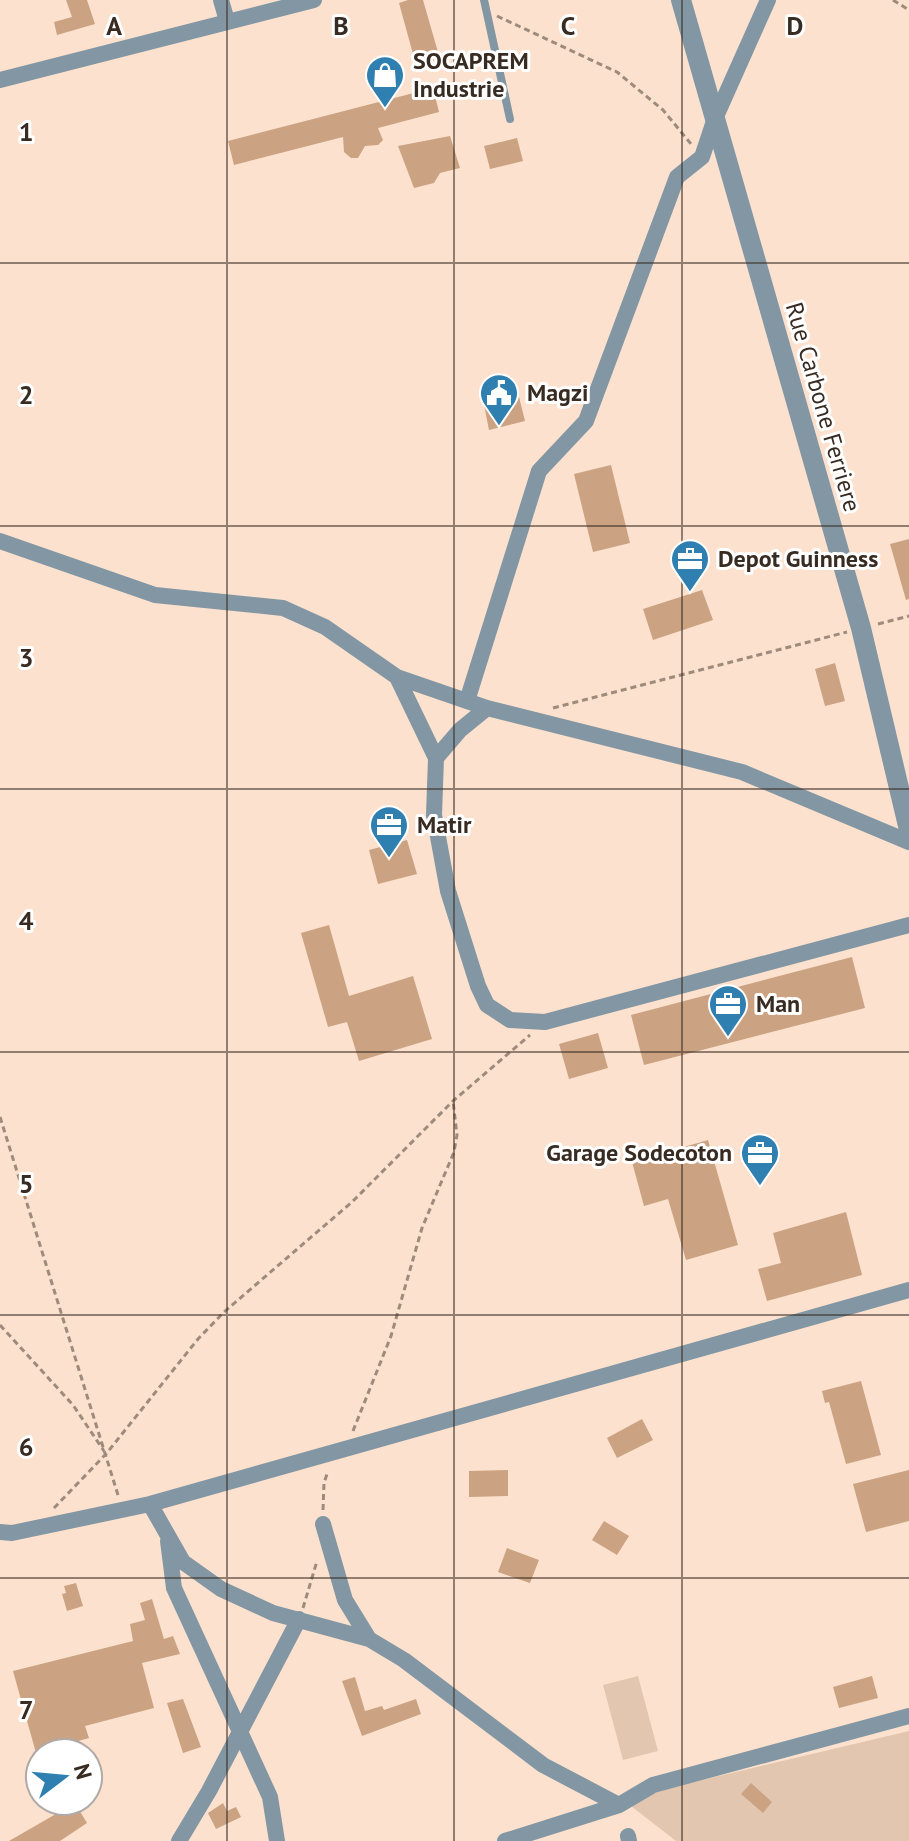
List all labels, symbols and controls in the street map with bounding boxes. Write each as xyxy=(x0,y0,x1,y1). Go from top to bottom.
text: A xyxy=(106,9,122,42)
text: B xyxy=(333,9,349,42)
text: C xyxy=(561,9,575,42)
text: D xyxy=(787,9,803,42)
place label: SOCAPREM Industrie xyxy=(413,45,529,104)
shop icon: SOCAPREM Industrie xyxy=(364,54,406,109)
text: 1 xyxy=(19,115,33,148)
street label: Rue Carbone Ferriere xyxy=(779,299,868,515)
public building icon: Magzi xyxy=(478,372,520,427)
place label: Magzi xyxy=(527,377,588,408)
text: 2 xyxy=(19,378,33,411)
office icon: Depot Guinness xyxy=(669,538,711,593)
place label: Depot Guinness xyxy=(718,543,878,574)
text: 3 xyxy=(19,641,33,674)
office icon: Matir xyxy=(368,804,410,859)
place label: Matir xyxy=(417,809,472,840)
text: 4 xyxy=(19,904,34,937)
office icon: Man xyxy=(707,983,749,1038)
place label: Man xyxy=(756,988,800,1019)
office icon: Garage Sodecoton xyxy=(739,1132,781,1187)
place label: Garage Sodecoton xyxy=(546,1137,732,1168)
text: 5 xyxy=(19,1167,33,1200)
text: 6 xyxy=(19,1430,33,1463)
text: 7 xyxy=(19,1693,33,1726)
north arrow xyxy=(24,1737,104,1817)
text: N xyxy=(68,1761,99,1782)

